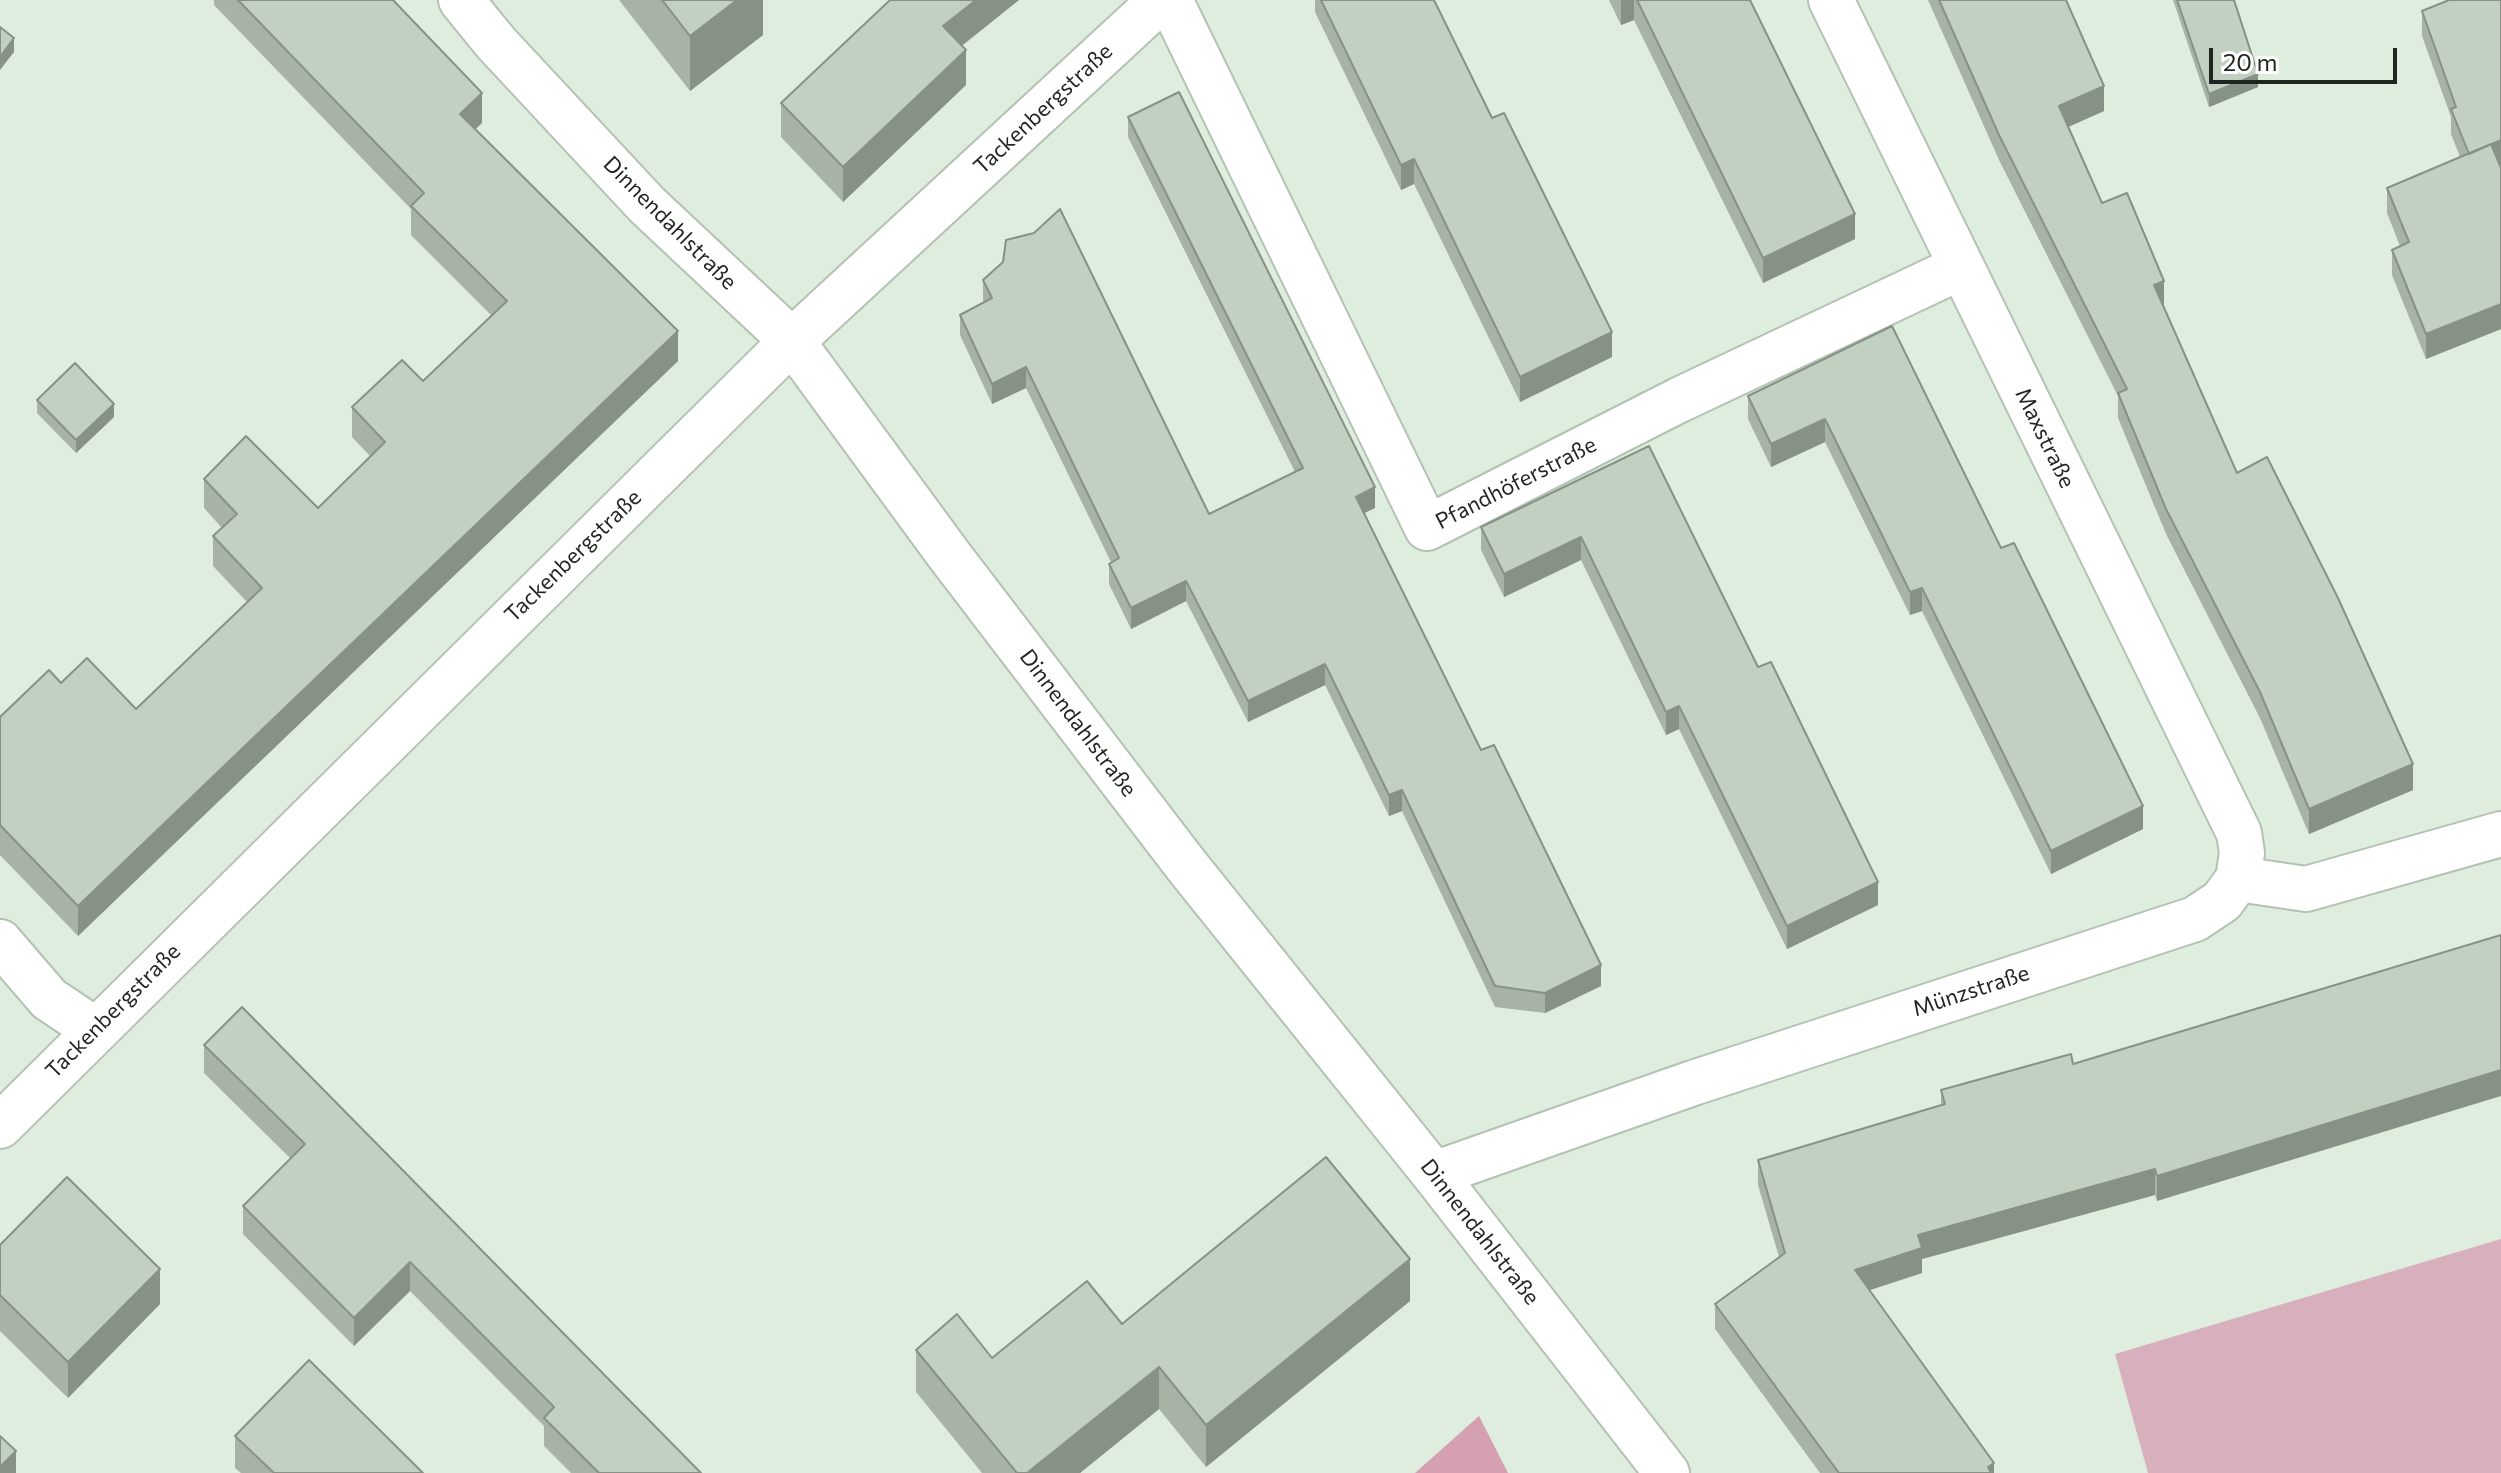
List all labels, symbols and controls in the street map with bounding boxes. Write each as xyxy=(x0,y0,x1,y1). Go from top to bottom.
scale bar xyxy=(2213,32,2401,82)
street label: Tackenbergstraße xyxy=(968,38,1118,180)
text: 20 m xyxy=(2223,47,2277,76)
street label: Dinnendahlstraße xyxy=(598,151,742,295)
street label: Maxstraße xyxy=(2009,384,2081,492)
street label: Pfandhöferstraße xyxy=(1431,431,1601,535)
street label: Tackenbergstraße xyxy=(499,484,647,628)
street label: Dinnendahlstraße xyxy=(1014,644,1142,802)
street label: Tackenbergstraße xyxy=(40,938,186,1084)
street label: Münzstraße xyxy=(1909,960,2033,1022)
street label: Dinnendahlstraße xyxy=(1415,1154,1545,1310)

